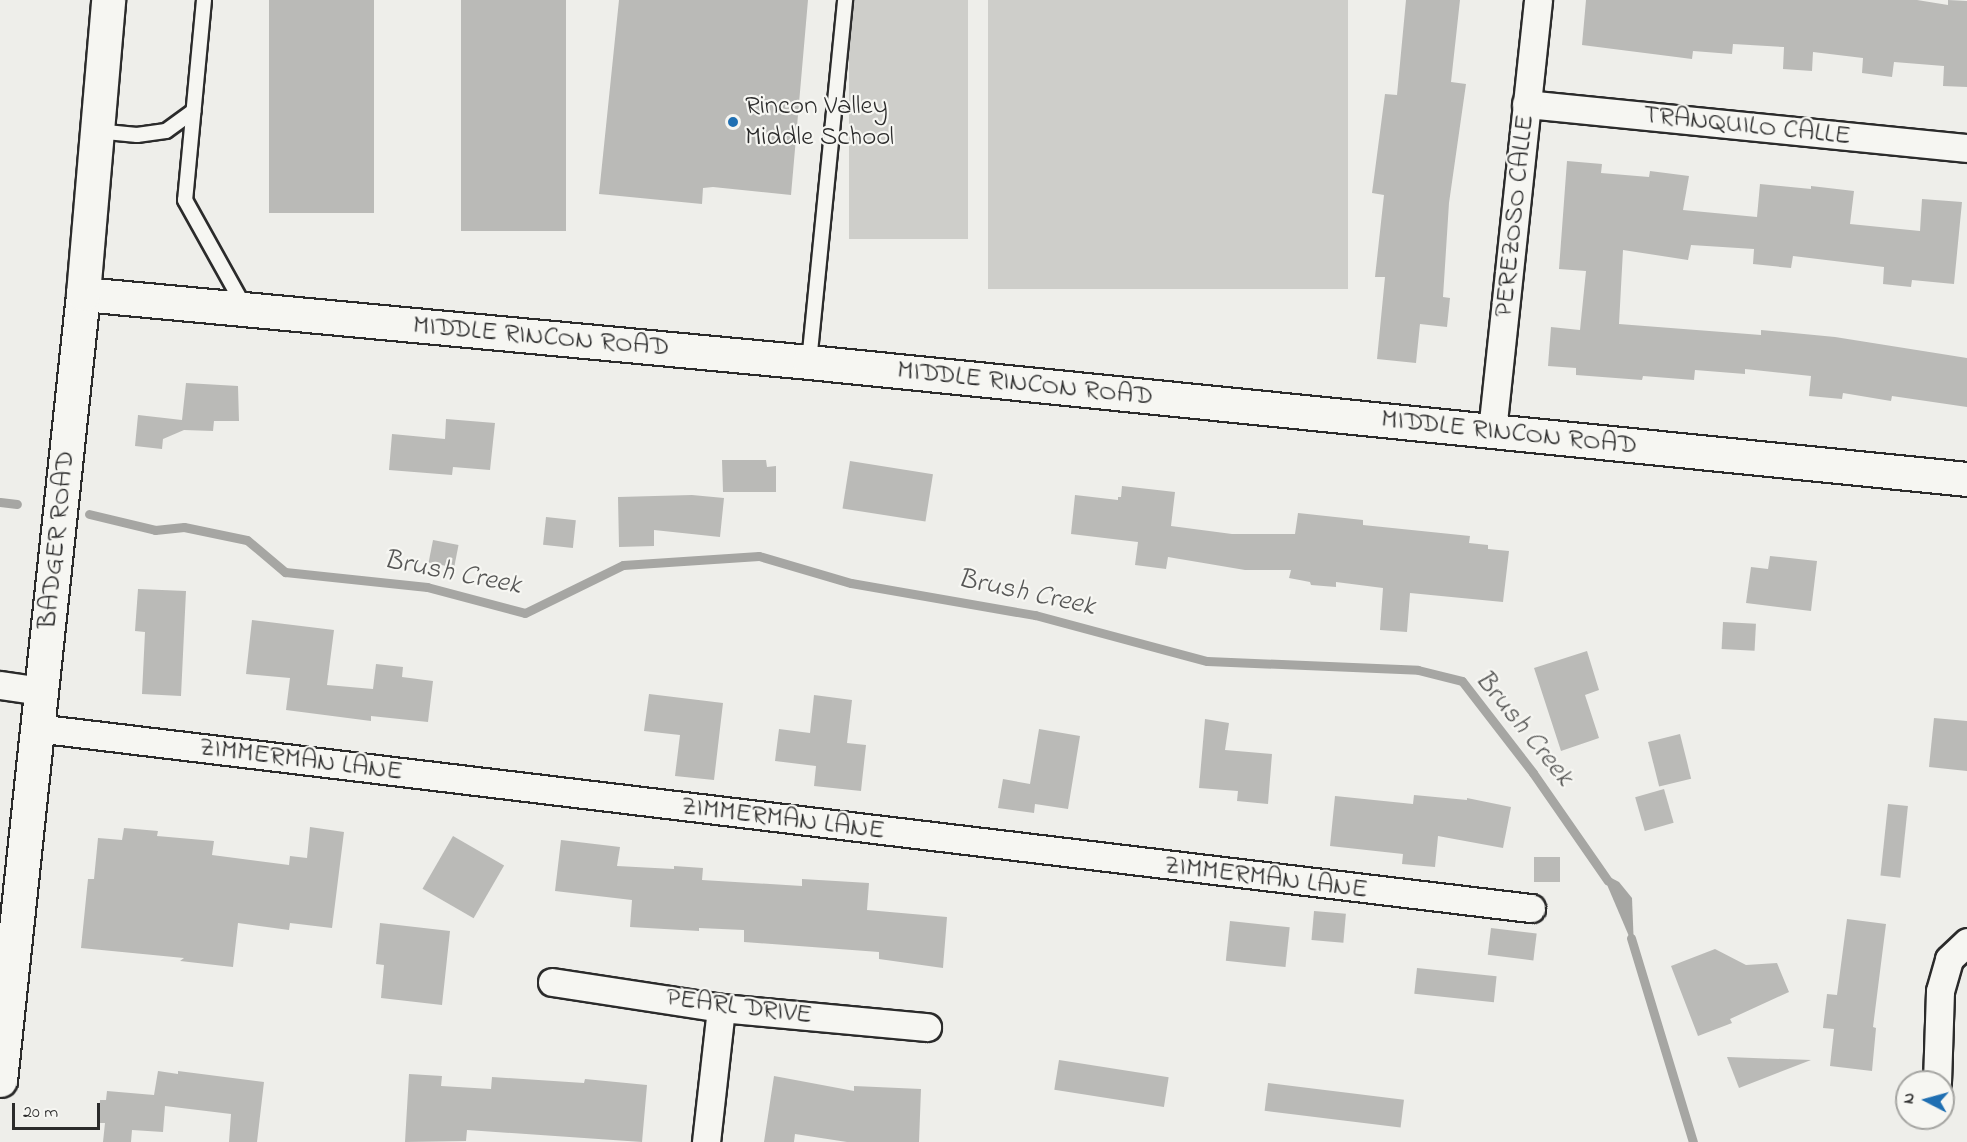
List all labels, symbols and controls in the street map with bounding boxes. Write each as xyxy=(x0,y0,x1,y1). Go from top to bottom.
place label: Rincon Valley Middle School xyxy=(745,90,894,153)
street label: TRANQUILO CALLE xyxy=(1642,99,1852,153)
street label: PEREZOSO CALLE xyxy=(1488,113,1542,319)
marker: Rincon Valley Middle School xyxy=(726,115,740,129)
street label: MIDDLE RINCON ROAD xyxy=(411,310,671,364)
street label: MIDDLE RINCON ROAD xyxy=(895,354,1155,414)
street label: MIDDLE RINCON ROAD xyxy=(1379,403,1639,463)
street label: BADGER ROAD xyxy=(32,449,82,631)
water label: Brush Creek xyxy=(380,544,524,604)
water label: Brush Creek xyxy=(954,563,1098,625)
water label: Brush Creek xyxy=(1466,664,1580,794)
street label: ZIMMERMAN LANE xyxy=(197,731,405,789)
street label: ZIMMERMAN LANE xyxy=(679,790,887,848)
street label: ZIMMERMAN LANE xyxy=(1162,849,1370,907)
street label: PEARL DRIVE xyxy=(664,982,814,1032)
north arrow xyxy=(1895,1070,1955,1130)
scale bar xyxy=(15,1091,104,1129)
text: N xyxy=(1897,1092,1922,1105)
text: 20 m xyxy=(23,1100,58,1126)

